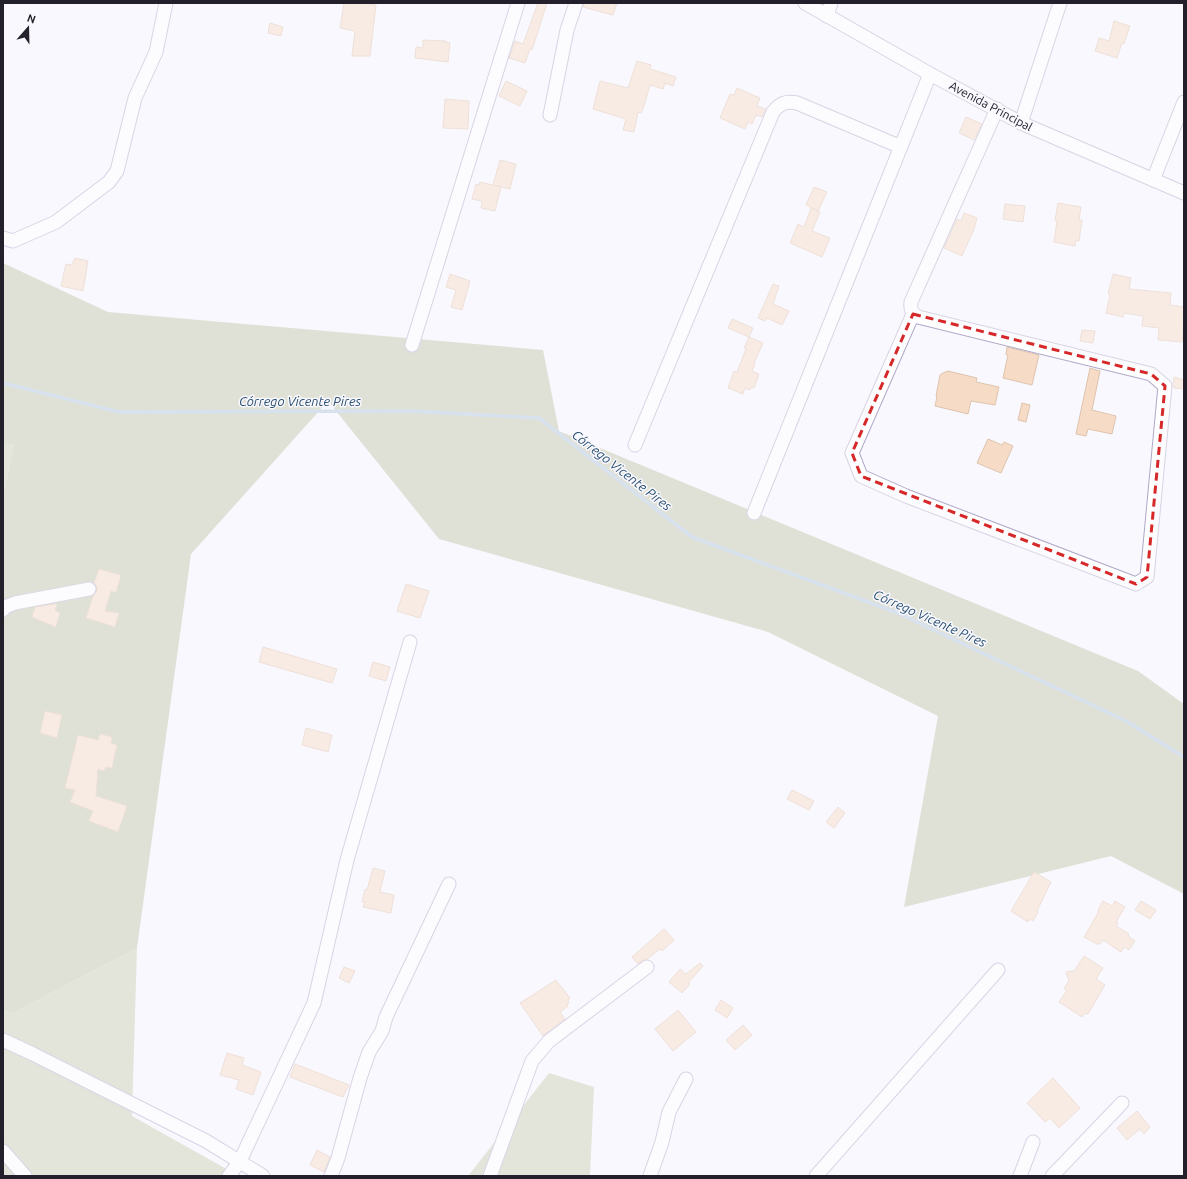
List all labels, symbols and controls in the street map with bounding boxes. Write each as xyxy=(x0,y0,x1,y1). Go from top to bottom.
north arrow xyxy=(8,8,48,48)
text: N xyxy=(26,12,37,26)
street label: Avenida Principal xyxy=(947,79,1035,133)
water label: Córrego Vicente Pires xyxy=(239,394,361,408)
water label: Córrego Vicente Pires xyxy=(570,427,675,513)
water label: Córrego Vicente Pires xyxy=(872,587,989,649)

